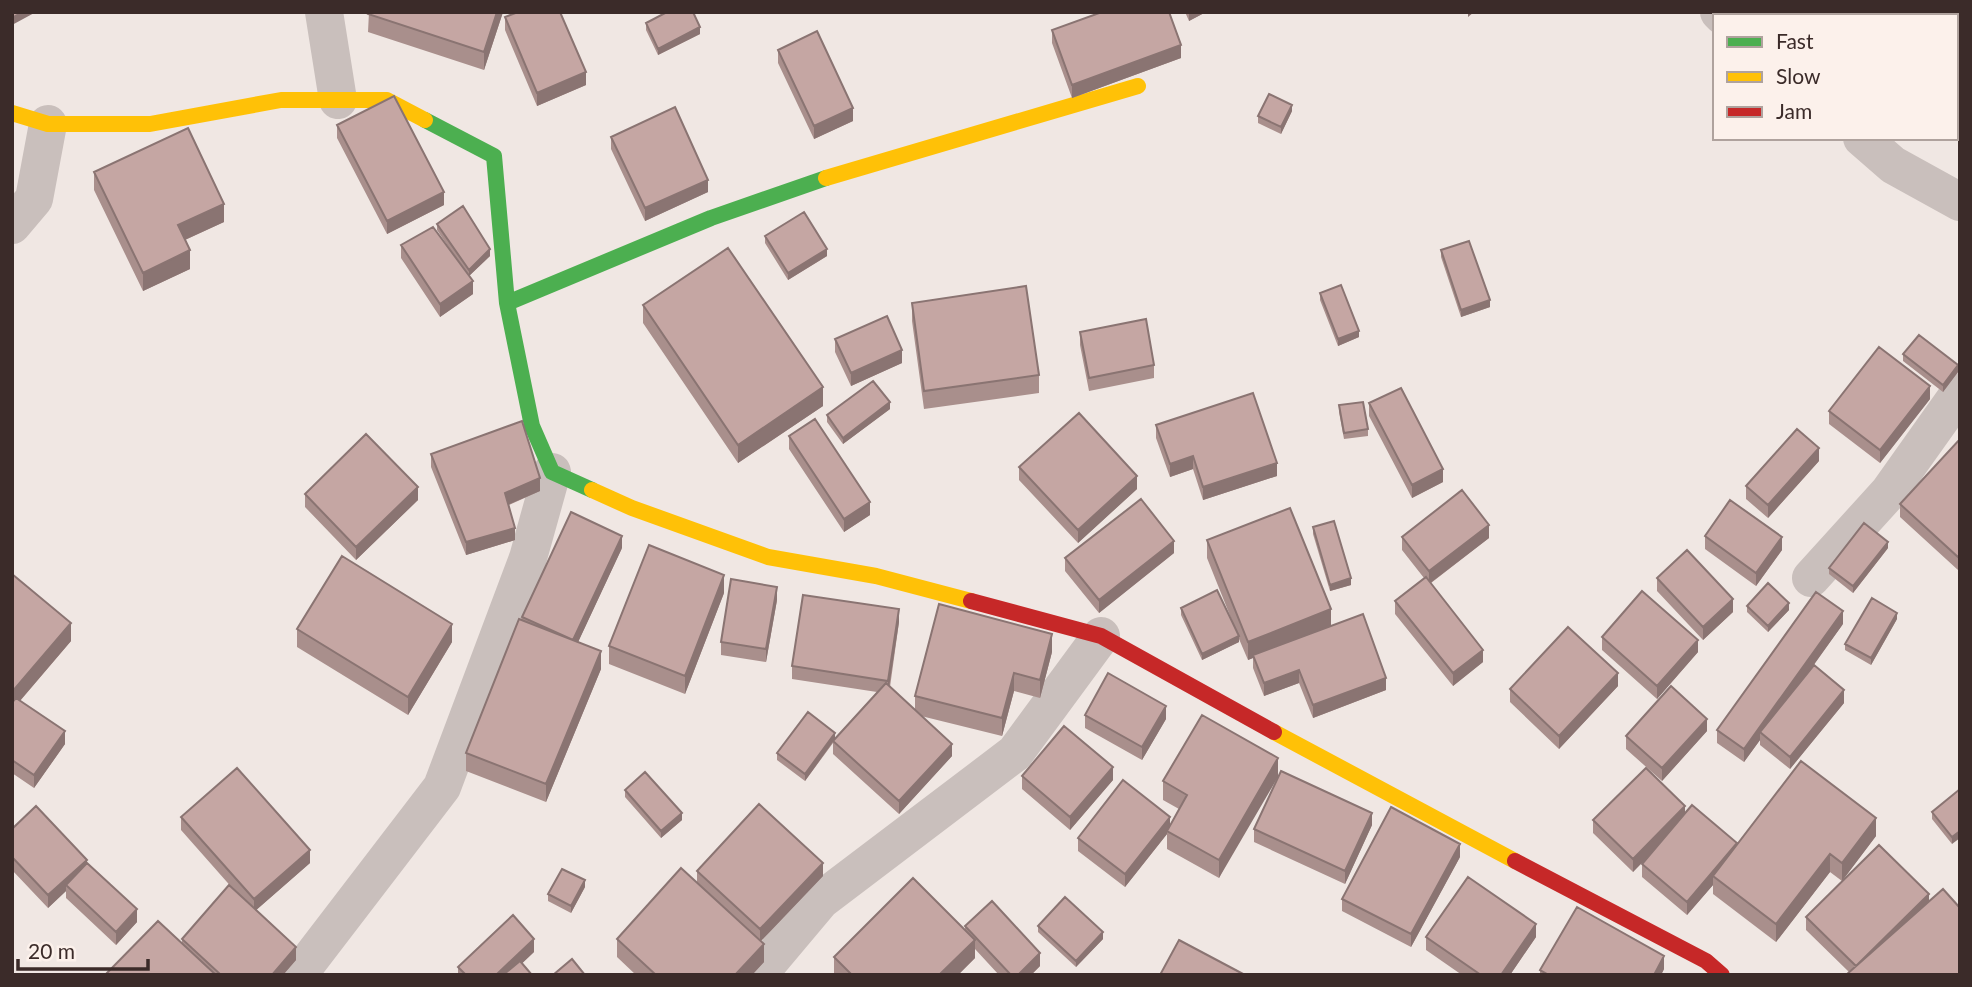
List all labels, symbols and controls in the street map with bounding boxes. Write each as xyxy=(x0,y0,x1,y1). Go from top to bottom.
legend xyxy=(1713,14,1958,140)
text: Fast xyxy=(1776,28,1814,53)
text: Slow xyxy=(1776,63,1821,88)
text: Jam xyxy=(1776,98,1812,123)
scale bar xyxy=(18,928,147,972)
text: 20 m xyxy=(28,938,75,963)

